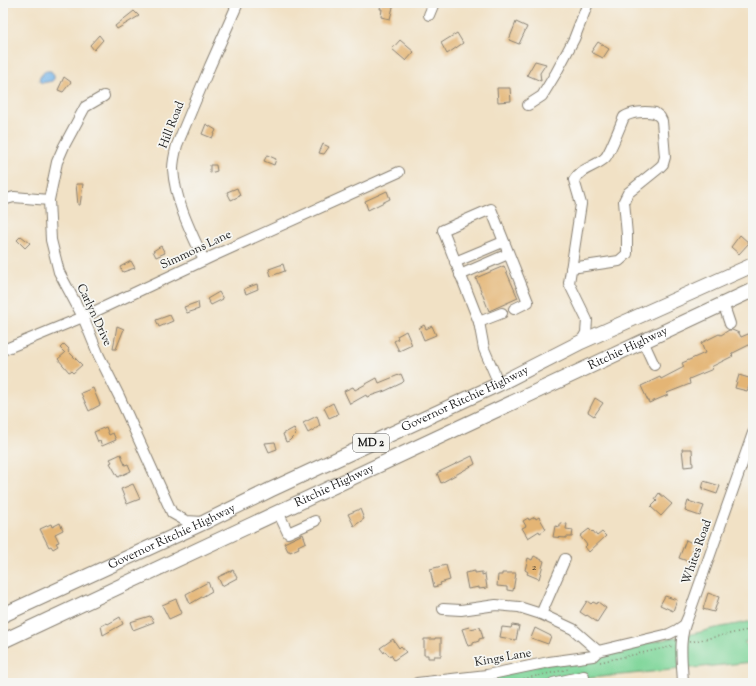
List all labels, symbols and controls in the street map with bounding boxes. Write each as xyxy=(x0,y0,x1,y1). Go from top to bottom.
street label: Hill Road xyxy=(155,99,189,151)
street label: Simmons Lane xyxy=(158,225,235,274)
street label: Carlyn Drive xyxy=(72,281,116,350)
street label: Ritchie Highway xyxy=(585,322,671,375)
street label: Governor Ritchie Highway xyxy=(399,361,532,437)
road number: MD 2 xyxy=(353,434,389,452)
street label: Ritchie Highway xyxy=(292,459,377,512)
street label: Governor Ritchie Highway xyxy=(105,499,239,574)
street label: Whites Road xyxy=(677,517,717,587)
house number: 2 xyxy=(532,560,537,575)
street label: Kings Lane xyxy=(473,644,533,672)

